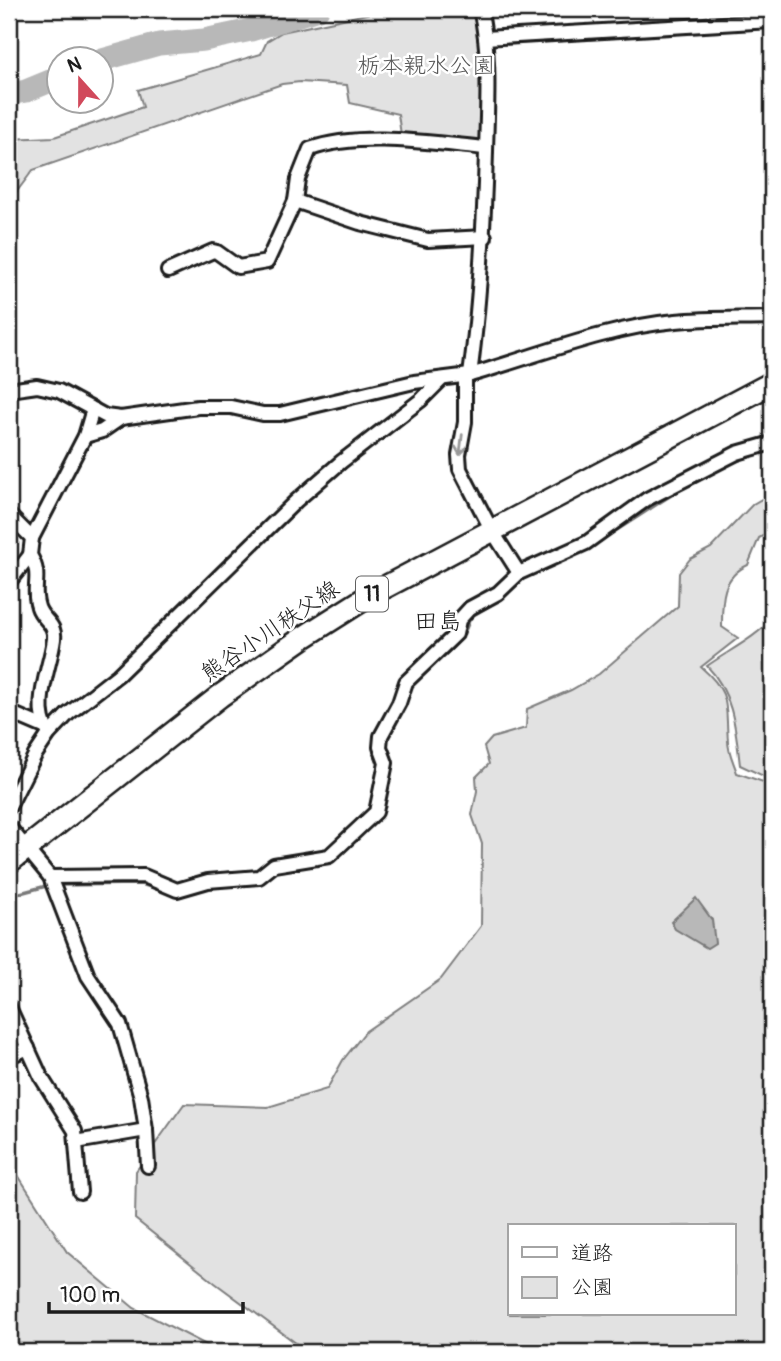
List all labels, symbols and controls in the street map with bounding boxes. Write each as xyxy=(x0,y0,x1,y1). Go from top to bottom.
north arrow xyxy=(46,46,116,116)
park label: 栃本親水公園 xyxy=(357,51,495,80)
text: N xyxy=(64,52,85,79)
one-way arrow xyxy=(454,433,467,455)
street label: 熊谷小川秩父線 xyxy=(195,574,345,688)
road number: 11 xyxy=(356,576,388,612)
district label: 田島 xyxy=(414,607,462,636)
legend xyxy=(508,1224,736,1316)
text: 道路 xyxy=(571,1240,613,1267)
scale bar xyxy=(49,1270,243,1314)
text: 公園 xyxy=(571,1274,613,1301)
text: 100 m xyxy=(60,1282,120,1309)

